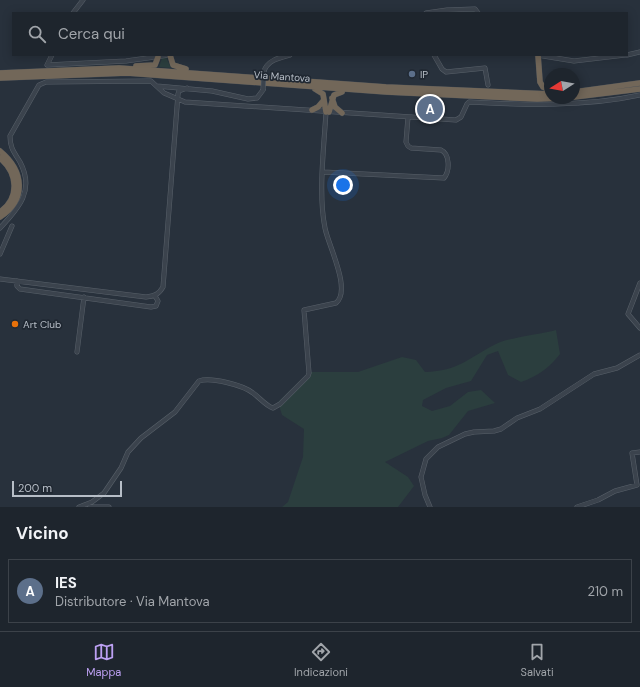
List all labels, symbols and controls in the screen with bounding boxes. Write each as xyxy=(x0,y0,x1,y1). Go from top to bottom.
search box xyxy=(12,12,628,56)
icon: search xyxy=(26,23,48,45)
text: Cerca qui xyxy=(58,24,125,44)
street label: Via Mantova xyxy=(253,68,311,85)
place label: IP xyxy=(420,68,428,81)
north arrow xyxy=(544,68,580,104)
marker: IP xyxy=(407,69,417,79)
pin: A xyxy=(417,94,443,124)
your location xyxy=(333,175,353,195)
place label: Art Club xyxy=(23,318,61,331)
marker: Art Club xyxy=(10,319,20,329)
scale bar xyxy=(12,479,122,498)
text: 200 m xyxy=(18,481,52,495)
text: Vicino xyxy=(16,522,69,544)
text: IES xyxy=(55,573,77,593)
text: A xyxy=(25,583,35,600)
text: 210 m xyxy=(588,583,623,600)
text: Distributore · Via Mantova xyxy=(55,593,210,610)
tab: Mappa xyxy=(86,641,121,679)
tab: Indicazioni xyxy=(294,641,348,679)
tab: Salvati xyxy=(521,641,554,679)

